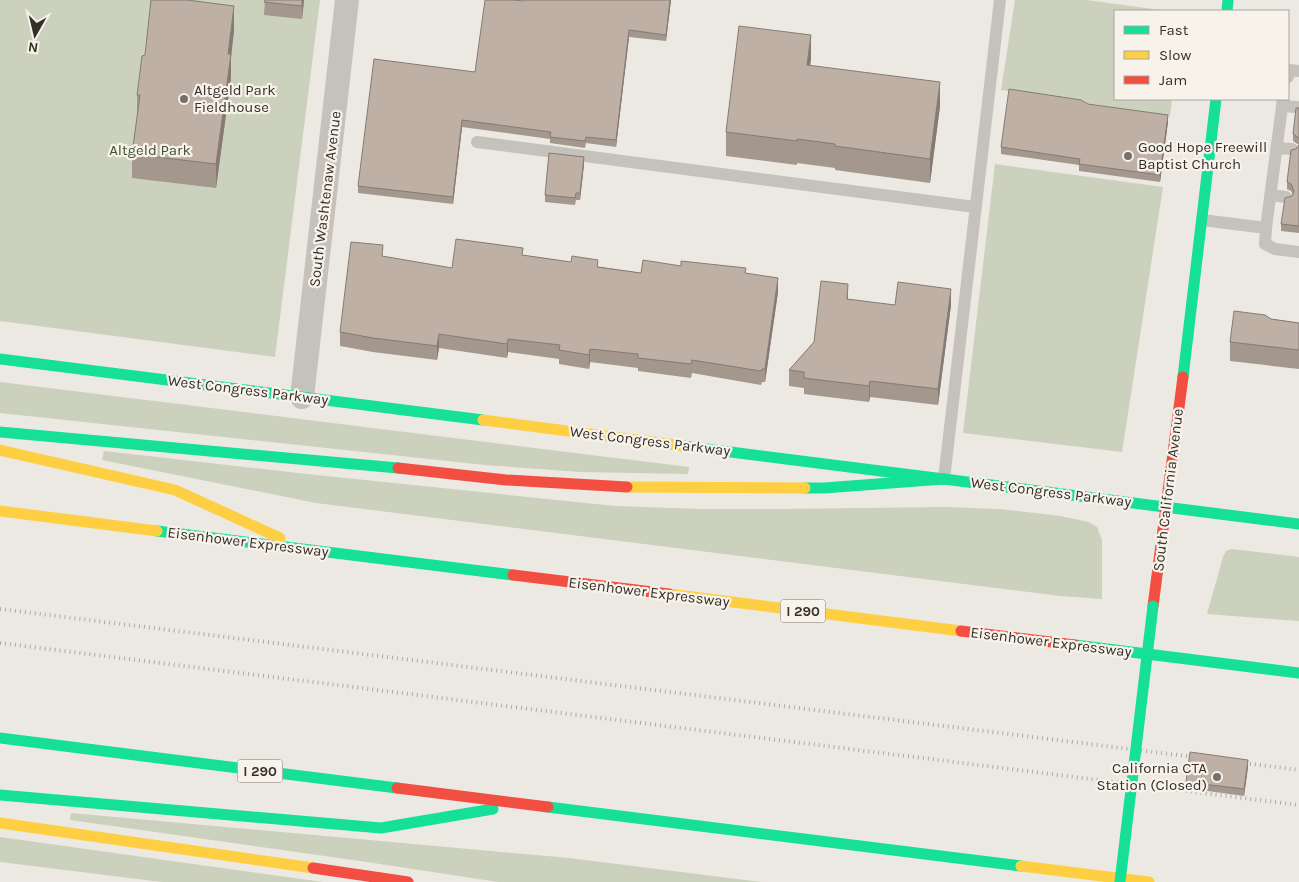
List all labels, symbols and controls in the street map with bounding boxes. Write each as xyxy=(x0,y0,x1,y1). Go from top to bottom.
north arrow xyxy=(10,10,60,60)
legend xyxy=(1114,10,1289,100)
text: Fast xyxy=(1159,21,1189,39)
text: N xyxy=(27,38,39,56)
text: Slow xyxy=(1159,46,1191,64)
text: Jam xyxy=(1159,71,1187,89)
place label: Altgeld Park Fieldhouse xyxy=(194,81,276,116)
marker: Altgeld Park Fieldhouse xyxy=(178,93,190,105)
street label: South Washtenaw Avenue xyxy=(305,110,345,288)
place label: Good Hope Freewill Baptist Church xyxy=(1138,138,1267,173)
park label: Altgeld Park xyxy=(109,141,191,159)
marker: Good Hope Freewill Baptist Church xyxy=(1122,150,1134,162)
street label: West Congress Parkway xyxy=(167,371,329,409)
street label: South California Avenue xyxy=(1149,407,1187,573)
street label: West Congress Parkway xyxy=(569,422,731,460)
street label: West Congress Parkway xyxy=(970,473,1132,511)
street label: Eisenhower Expressway xyxy=(166,523,330,561)
street label: Eisenhower Expressway xyxy=(567,573,731,611)
road number: I 290 xyxy=(780,600,826,622)
street label: Eisenhower Expressway xyxy=(969,623,1133,661)
road number: I 290 xyxy=(238,759,282,782)
place label: California CTA Station (Closed) xyxy=(1096,759,1207,794)
marker: California CTA Station (Closed) xyxy=(1211,771,1223,783)

